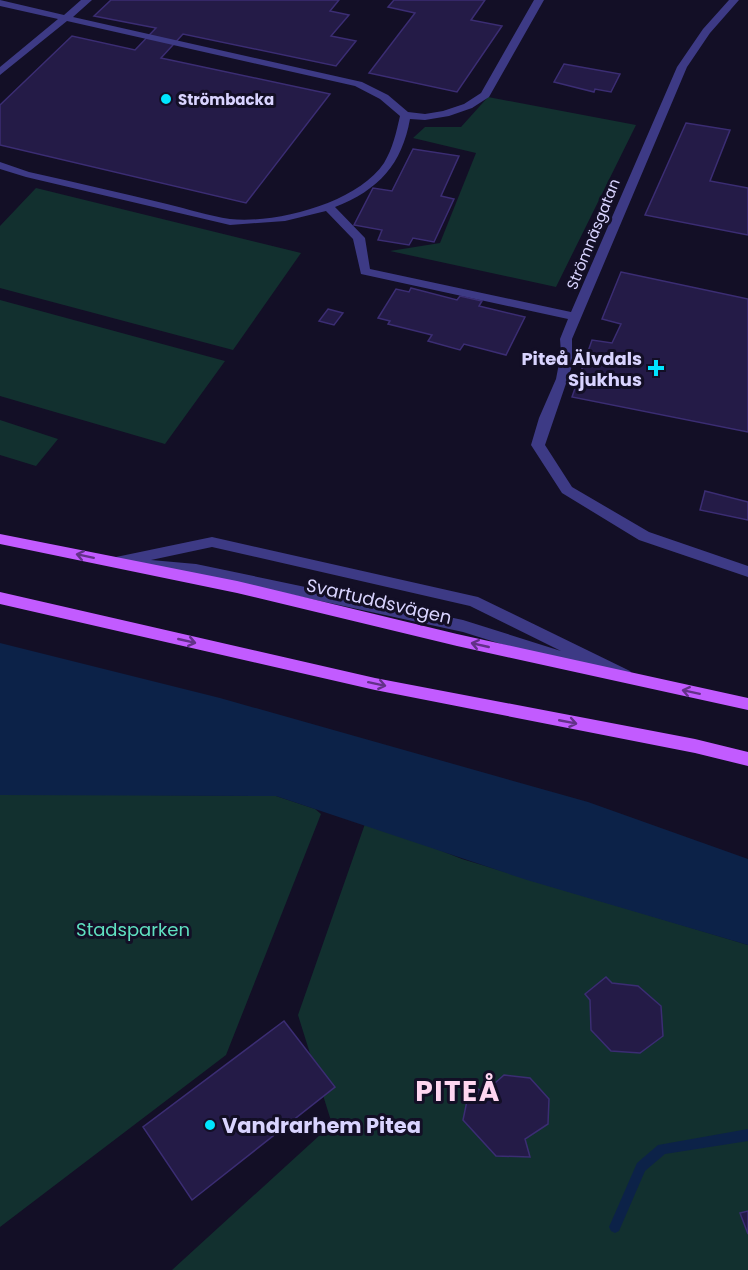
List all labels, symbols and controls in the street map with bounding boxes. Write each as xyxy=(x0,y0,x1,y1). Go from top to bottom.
place label: Strömbacka xyxy=(178,89,274,110)
marker: Strömbacka xyxy=(159,92,173,106)
street label: Strömnäsgatan xyxy=(561,175,625,293)
place label: Piteå Älvdals Sjukhus xyxy=(521,346,642,392)
marker: Piteå Älvdals Sjukhus xyxy=(647,359,665,377)
one-way arrow xyxy=(76,550,95,561)
street label: Svartuddsvägen xyxy=(304,572,454,630)
one-way arrow xyxy=(177,636,196,647)
one-way arrow xyxy=(471,639,490,651)
one-way arrow xyxy=(367,679,386,690)
one-way arrow xyxy=(682,686,701,697)
one-way arrow xyxy=(558,717,578,728)
park label: Stadsparken xyxy=(76,917,190,942)
district label: PITEÅ xyxy=(415,1072,501,1111)
place label: Vandrarhem Pitea xyxy=(222,1111,421,1140)
marker: Vandrarhem Pitea xyxy=(203,1118,217,1132)

